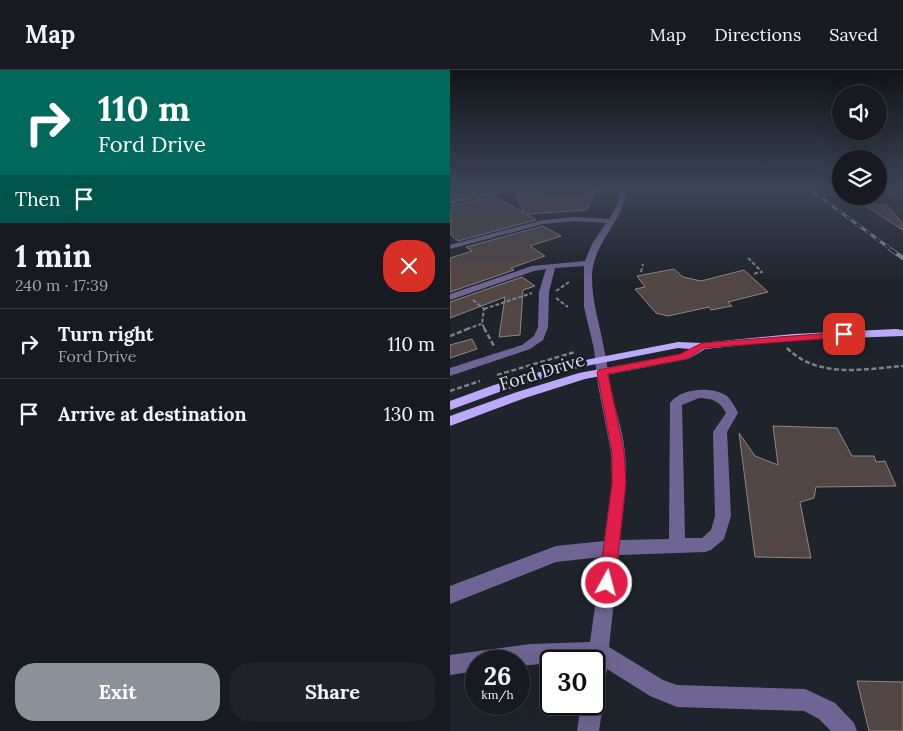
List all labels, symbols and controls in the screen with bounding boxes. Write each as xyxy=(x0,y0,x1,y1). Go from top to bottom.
text: Map xyxy=(25,19,75,50)
text: Map xyxy=(650,23,686,46)
text: Directions xyxy=(714,23,801,46)
text: Saved xyxy=(829,23,878,46)
map controls xyxy=(832,85,887,205)
button: sound xyxy=(832,85,887,140)
text: 110 m xyxy=(98,86,190,131)
icon: right xyxy=(15,90,80,155)
text: Ford Drive xyxy=(98,130,206,158)
button: layers xyxy=(832,150,887,205)
icon: arrive xyxy=(70,185,98,213)
text: Then xyxy=(15,187,60,211)
text: 1 min xyxy=(15,237,92,275)
button: close xyxy=(383,240,435,292)
text: 240 m · 17:39 xyxy=(15,275,108,295)
pin xyxy=(823,313,865,355)
icon: arrive xyxy=(830,320,858,348)
text: Turn right xyxy=(58,322,154,346)
icon: right xyxy=(15,330,43,358)
text: 110 m xyxy=(387,332,435,356)
text: Ford Drive xyxy=(58,346,137,366)
street label: Ford Drive xyxy=(496,348,588,395)
icon: arrive xyxy=(15,400,43,428)
text: Arrive at destination xyxy=(58,402,247,426)
text: 130 m xyxy=(384,402,435,426)
position arrow xyxy=(580,556,632,608)
speed limit sign: 30 xyxy=(540,650,605,715)
text: 26 xyxy=(484,660,511,692)
button: Exit xyxy=(15,663,220,721)
button: Share xyxy=(230,663,435,721)
text: km/h xyxy=(481,687,514,702)

